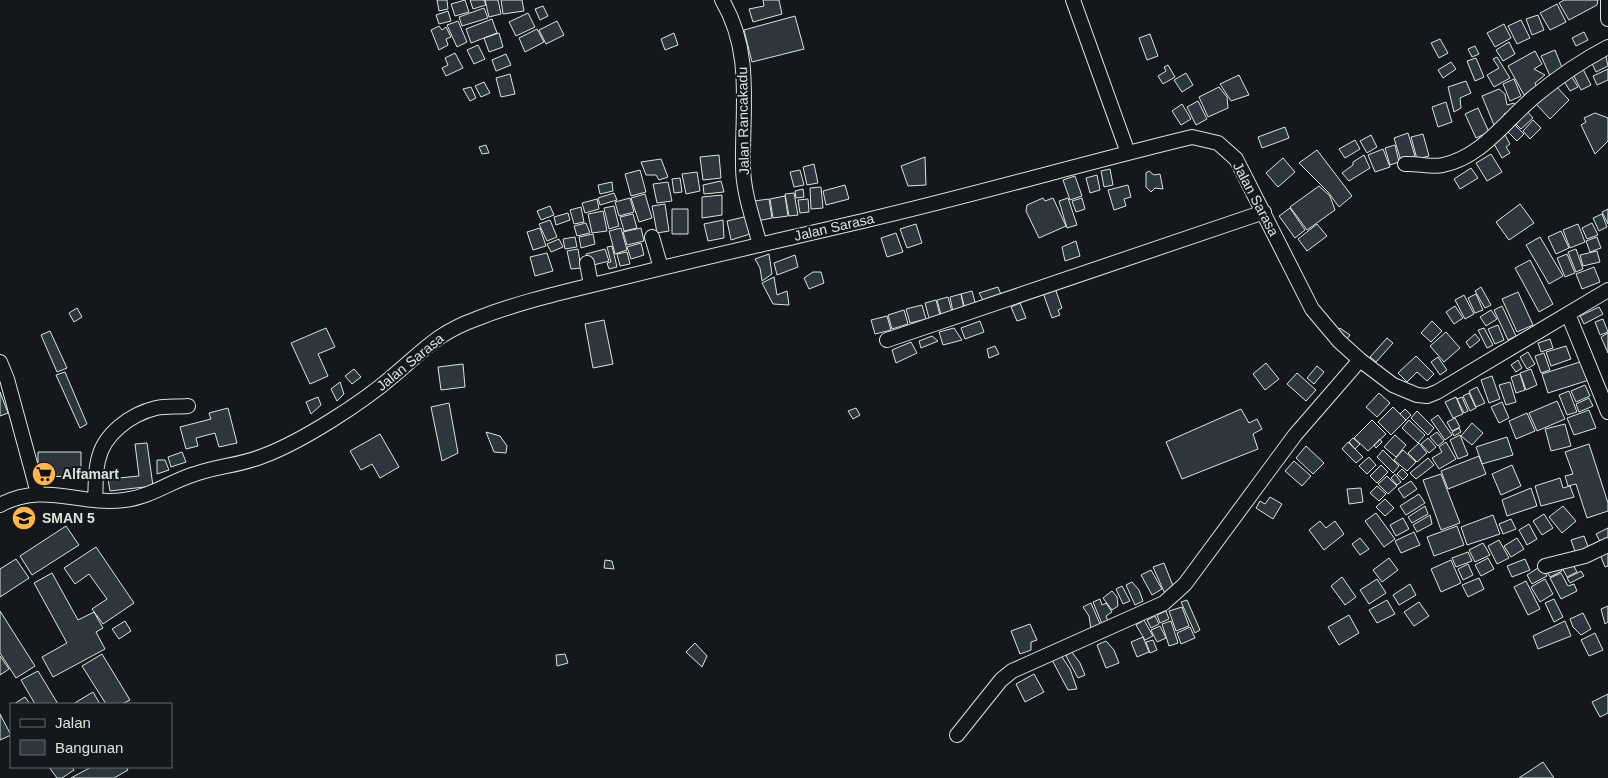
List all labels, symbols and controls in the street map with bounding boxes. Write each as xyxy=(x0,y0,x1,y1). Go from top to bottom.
street label: Jalan Rancakadu xyxy=(734,67,752,175)
street label: Jalan Sarasa xyxy=(1230,159,1282,239)
street label: Jalan Sarasa xyxy=(792,210,876,244)
street label: Jalan Sarasa xyxy=(373,330,447,394)
supermarket icon: Alfamart xyxy=(31,461,57,487)
place label: Alfamart xyxy=(62,466,119,482)
school or university icon: SMAN 5 xyxy=(11,505,37,531)
place label: SMAN 5 xyxy=(42,510,95,526)
legend xyxy=(10,703,172,768)
text: Jalan xyxy=(55,714,91,731)
text: Bangunan xyxy=(55,739,123,756)

